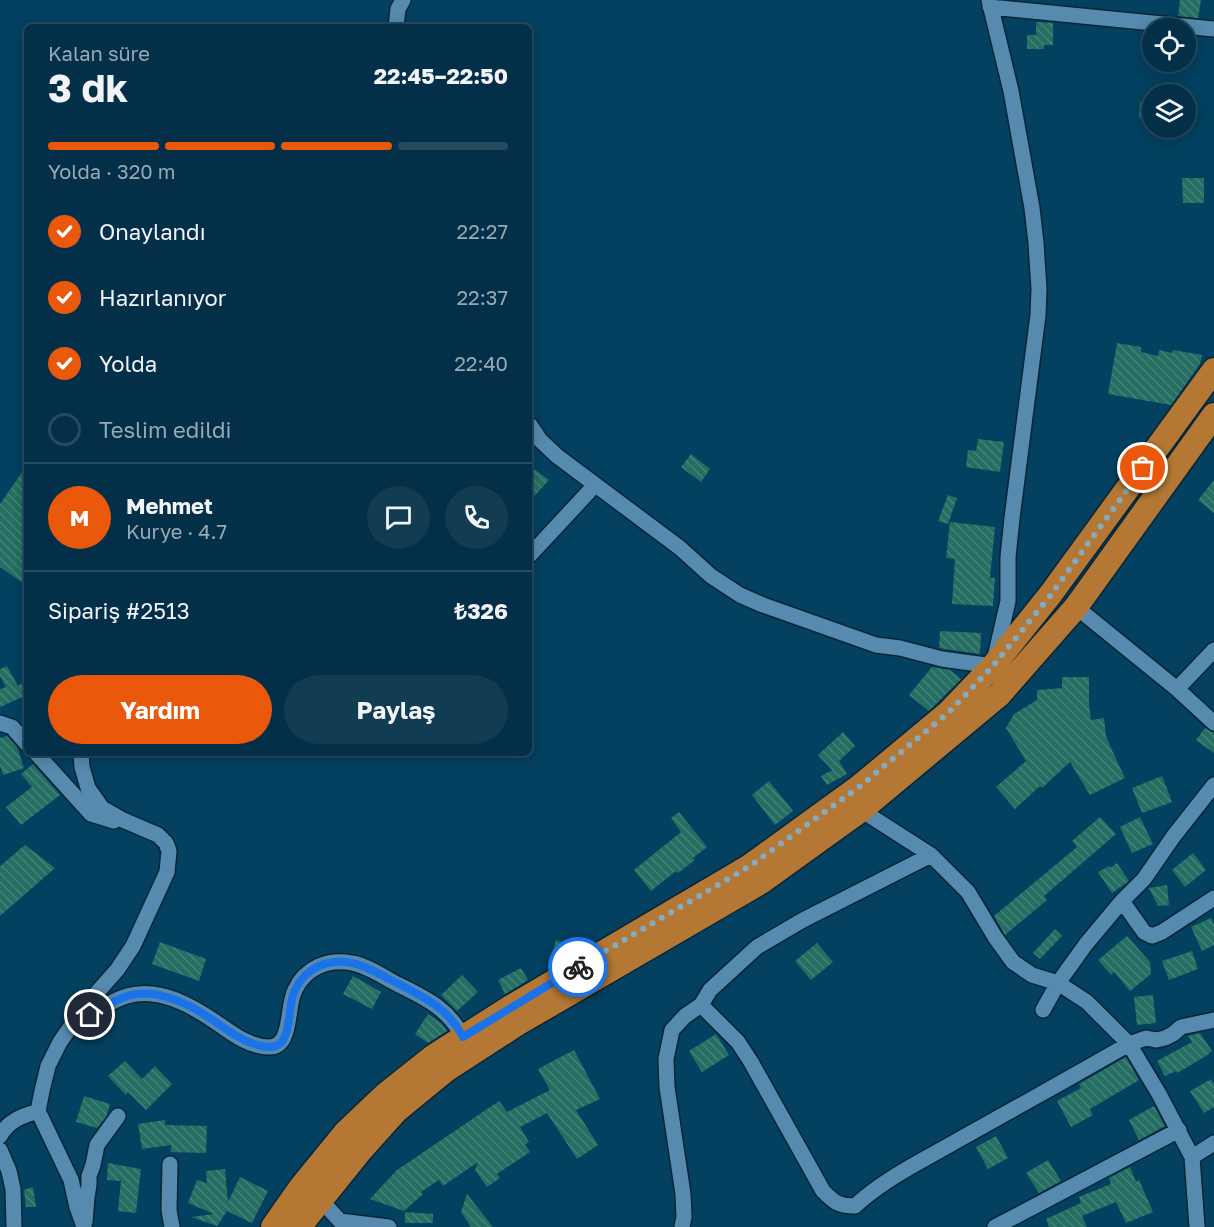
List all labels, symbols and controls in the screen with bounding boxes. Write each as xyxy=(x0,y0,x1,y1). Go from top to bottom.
map controls xyxy=(1142,18,1196,138)
button: locate xyxy=(1142,18,1196,72)
text: Kalan süre xyxy=(48,41,150,65)
text: 22:45–22:50 xyxy=(374,62,508,89)
text: 3 dk xyxy=(48,64,128,111)
button: layers xyxy=(1142,84,1196,138)
text: Yolda · 320 m xyxy=(48,159,175,183)
icon: check xyxy=(48,215,81,248)
text: Onaylandı xyxy=(99,218,206,245)
text: 22:27 xyxy=(457,219,508,243)
icon: check xyxy=(48,281,81,314)
text: Hazırlanıyor xyxy=(99,284,226,311)
text: 22:37 xyxy=(457,285,508,309)
icon: check xyxy=(48,347,81,380)
text: Yolda xyxy=(99,350,157,377)
text: 22:40 xyxy=(454,351,508,375)
text: Teslim edildi xyxy=(99,416,231,443)
pin xyxy=(1117,442,1168,493)
icon: bag xyxy=(1126,451,1159,484)
button: chat xyxy=(367,486,430,549)
button: phone xyxy=(445,486,508,549)
text: Mehmet xyxy=(126,492,213,519)
text: M xyxy=(70,504,89,531)
text: Kurye · 4.7 xyxy=(126,519,227,543)
text: Sipariş #2513 xyxy=(48,597,190,624)
text: ₺326 xyxy=(455,597,508,624)
button: Yardım xyxy=(48,675,272,744)
button: Paylaş xyxy=(284,675,508,744)
courier xyxy=(548,937,608,997)
icon: bike xyxy=(562,951,595,984)
pin xyxy=(64,989,115,1040)
icon: home xyxy=(73,998,106,1031)

